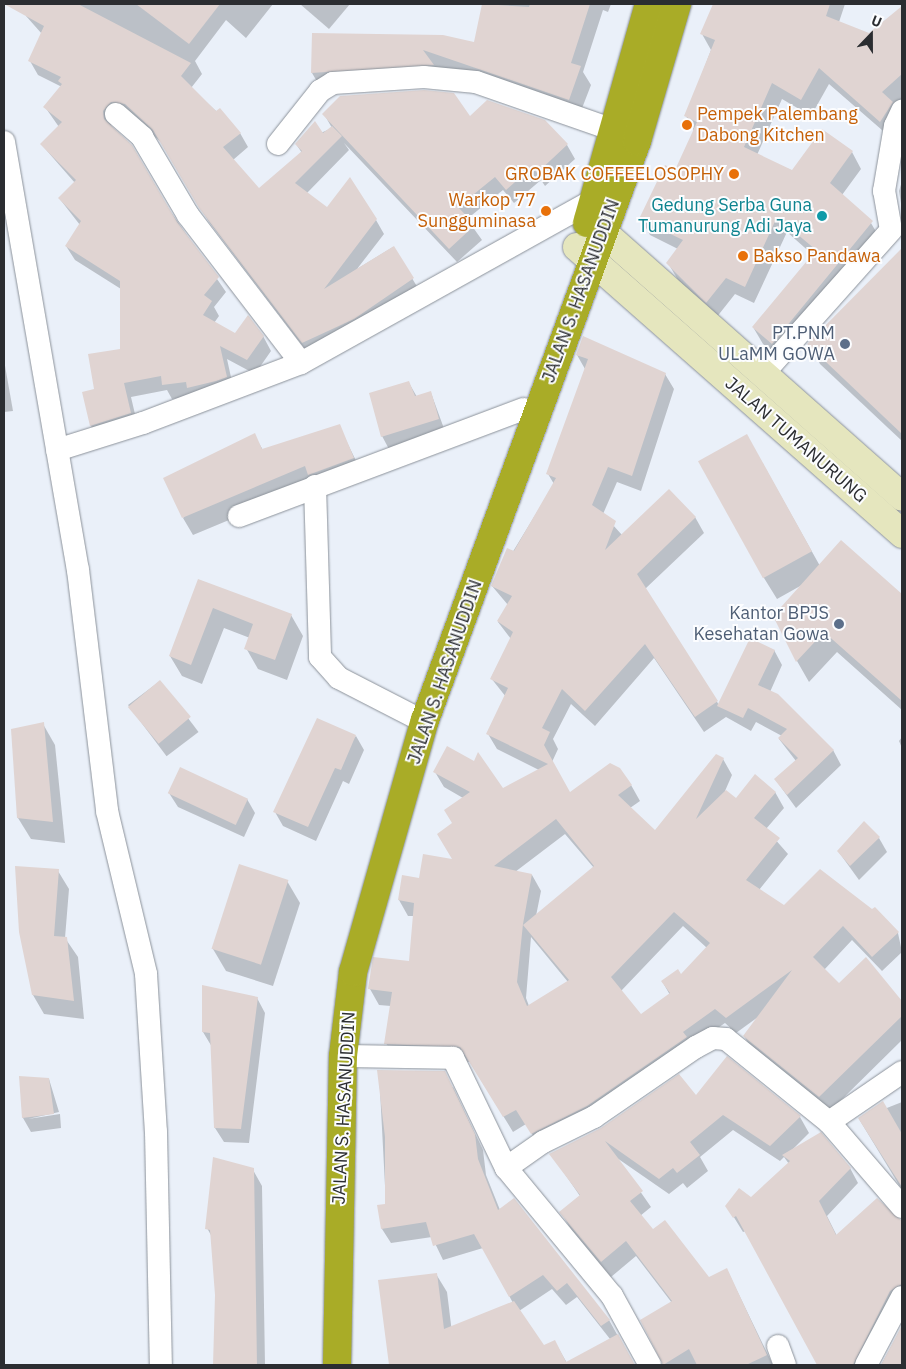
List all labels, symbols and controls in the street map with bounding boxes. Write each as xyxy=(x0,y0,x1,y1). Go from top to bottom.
north arrow xyxy=(846,10,896,60)
text: U xyxy=(869,11,884,31)
place label: Pempek Palembang Dabong Kitchen xyxy=(697,104,858,146)
marker: Pempek Palembang Dabong Kitchen xyxy=(681,119,693,131)
place label: GROBAK COFFEELOSOPHY xyxy=(505,163,724,185)
marker: GROBAK COFFEELOSOPHY xyxy=(728,168,740,180)
place label: Warkop 77 Sungguminasa xyxy=(417,190,536,232)
place label: Gedung Serba Guna Tumanurung Adi Jaya xyxy=(638,195,812,238)
street label: JALAN S. HASANUDDIN xyxy=(538,196,624,386)
marker: Warkop 77 Sungguminasa xyxy=(540,205,552,217)
marker: Gedung Serba Guna Tumanurung Adi Jaya xyxy=(816,210,828,222)
place label: Bakso Pandawa xyxy=(753,245,881,267)
marker: Bakso Pandawa xyxy=(737,250,749,262)
place label: PT.PNM ULaMM GOWA xyxy=(718,323,835,366)
marker: PT.PNM ULaMM GOWA xyxy=(839,338,851,350)
street label: JALAN TUMANURUNG xyxy=(721,373,871,507)
street label: JALAN S. HASANUDDIN xyxy=(403,577,487,767)
place label: Kantor BPJS Kesehatan Gowa xyxy=(693,603,829,646)
marker: Kantor BPJS Kesehatan Gowa xyxy=(833,618,845,630)
street label: JALAN S. HASANUDDIN xyxy=(328,1011,360,1205)

